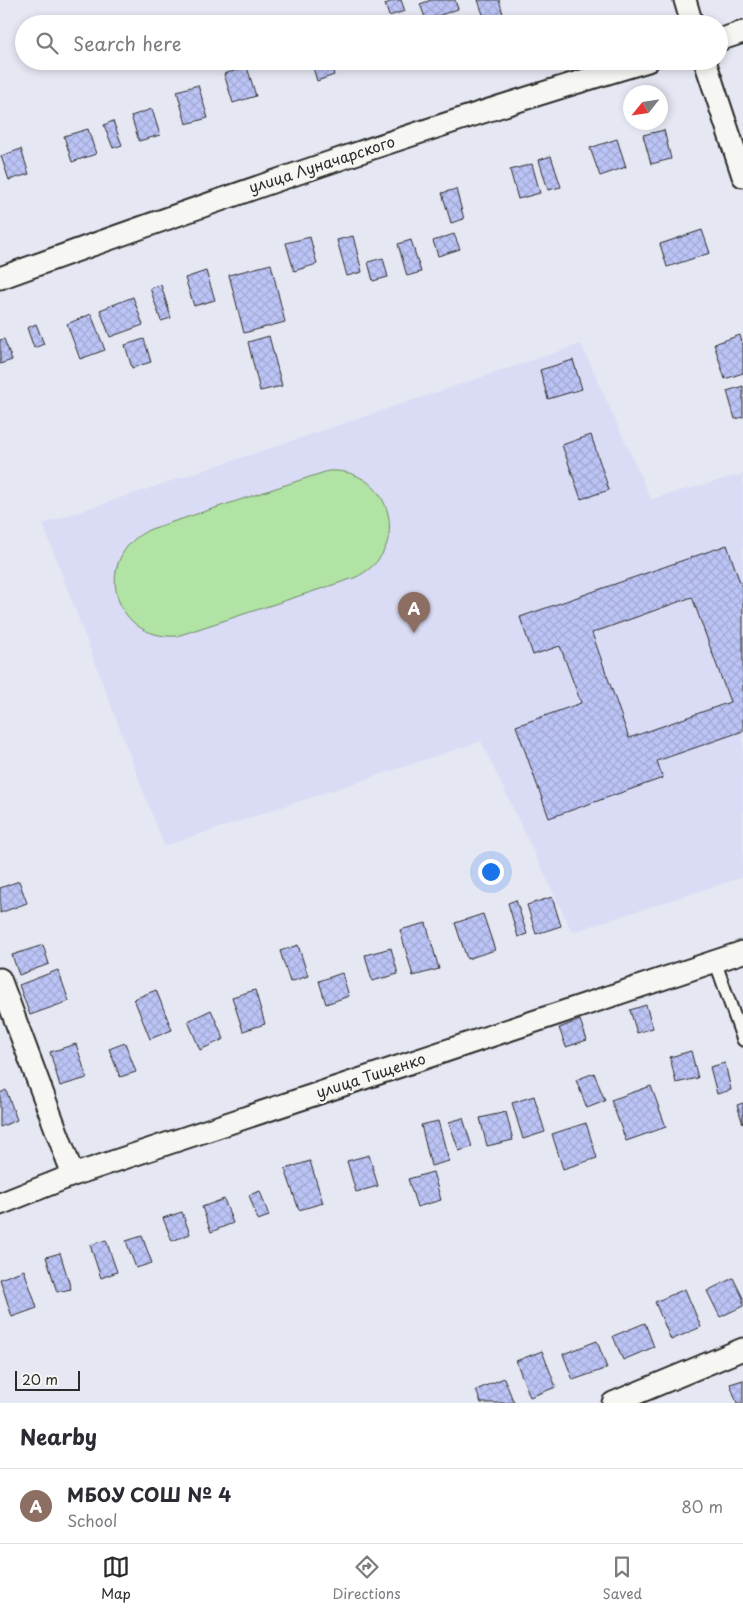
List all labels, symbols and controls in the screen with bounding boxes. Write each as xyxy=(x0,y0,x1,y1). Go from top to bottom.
search box xyxy=(15,15,728,70)
icon: search xyxy=(33,29,61,57)
text: Search here xyxy=(73,29,182,57)
north arrow xyxy=(623,85,668,130)
street label: улица Луначарского xyxy=(245,129,398,198)
pin: A xyxy=(398,592,430,633)
your location xyxy=(478,859,504,885)
street label: улица Тищенко xyxy=(313,1046,428,1103)
scale bar xyxy=(15,1368,80,1391)
text: 20 m xyxy=(22,1369,58,1390)
text: Nearby xyxy=(20,1420,97,1452)
text: МБОУ СОШ № 4 xyxy=(67,1480,231,1508)
text: A xyxy=(30,1494,42,1518)
text: 80 m xyxy=(681,1494,723,1518)
text: School xyxy=(67,1508,117,1532)
tab: Map xyxy=(101,1553,131,1604)
tab: Directions xyxy=(333,1553,401,1604)
tab: Saved xyxy=(602,1553,642,1604)

